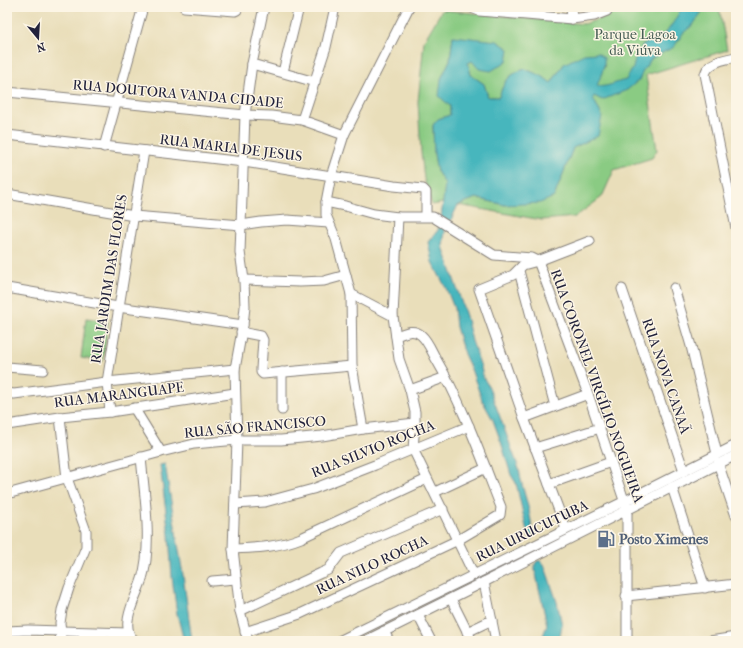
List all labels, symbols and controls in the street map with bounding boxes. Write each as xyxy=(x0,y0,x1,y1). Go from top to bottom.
north arrow xyxy=(18,18,58,58)
park label: Parque Lagoa da Viúva xyxy=(594,26,676,59)
text: N xyxy=(34,40,47,55)
street label: RUA DOUTORA VANDA CIDADE xyxy=(72,76,285,112)
street label: RUA MARIA DE JESUS xyxy=(159,131,303,165)
street label: RUA JARDIM DAS FLORES xyxy=(87,193,131,365)
street label: RUA CORONEL VIRGÍLIO NOGUEIRA xyxy=(547,267,649,506)
street label: RUA NOVA CANAÃ xyxy=(638,316,694,437)
street label: RUA MARANGUAPE xyxy=(53,379,185,411)
street label: RUA SÃO FRANCISCO xyxy=(183,412,327,442)
street label: RUA SILVIO ROCHA xyxy=(309,416,438,482)
street label: RUA URUCUTUBA xyxy=(473,496,592,566)
fuel station icon: Posto Ximenes xyxy=(596,529,616,549)
street label: RUA NILO ROCHA xyxy=(313,531,432,598)
place label: Posto Ximenes xyxy=(619,531,709,548)

